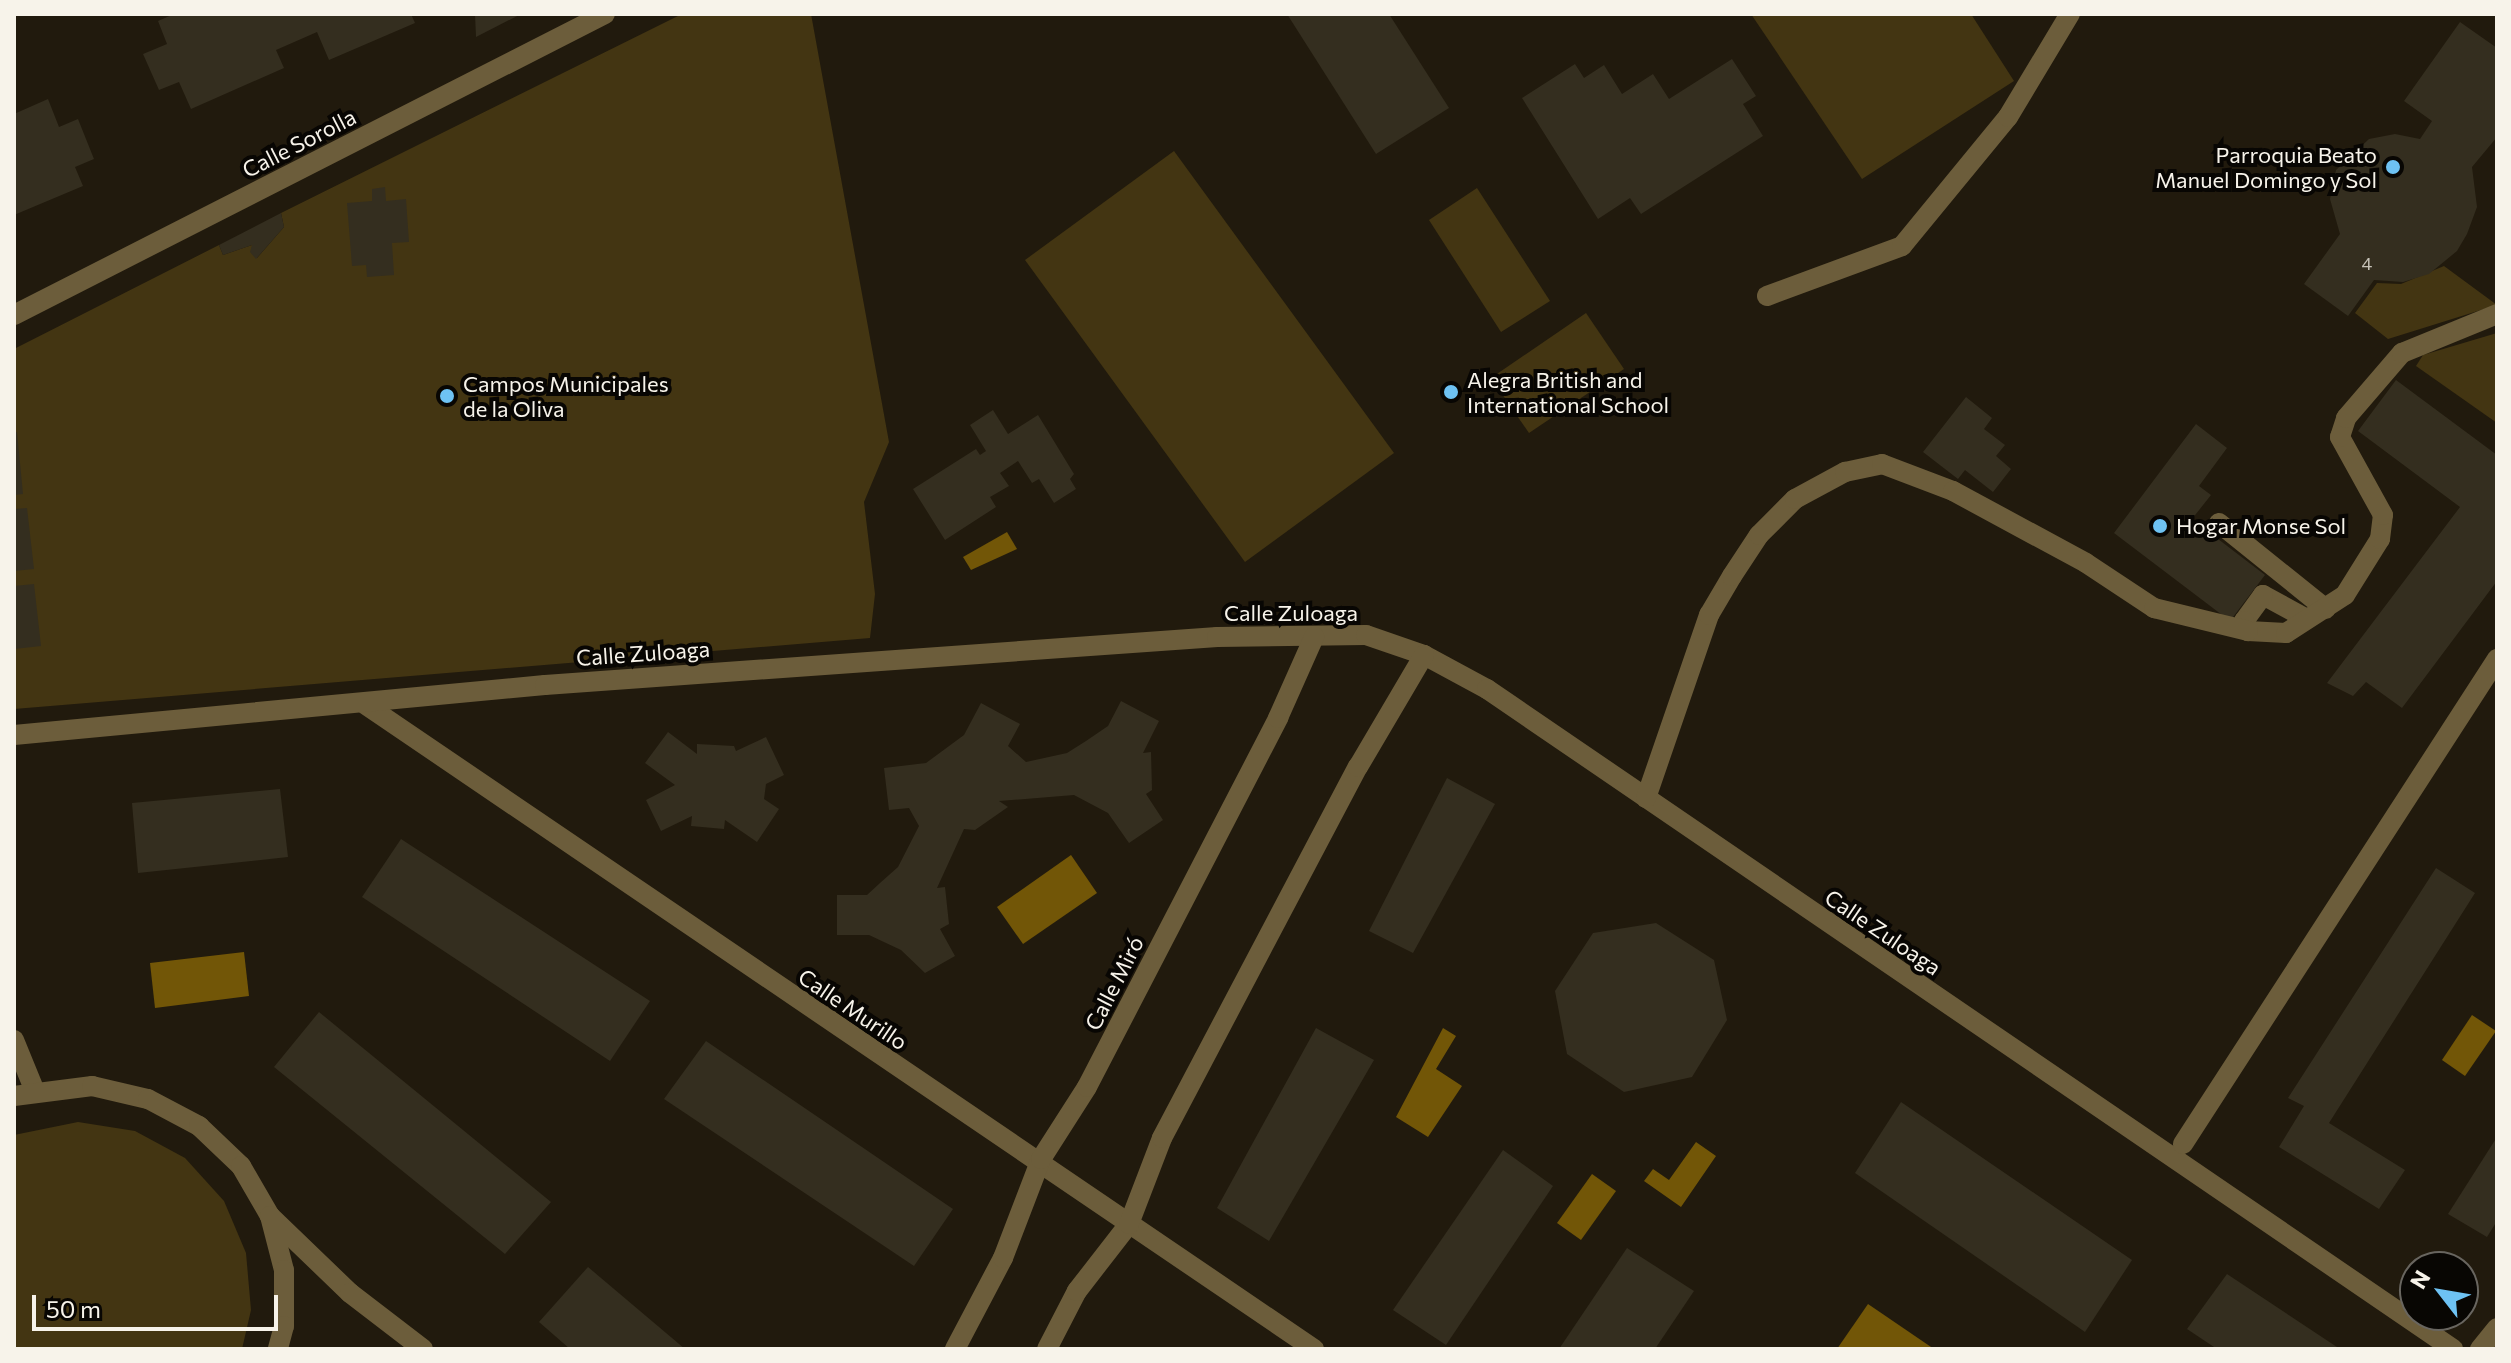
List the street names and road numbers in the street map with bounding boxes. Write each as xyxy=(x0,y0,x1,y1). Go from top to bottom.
street label: Calle Sorolla xyxy=(238,103,360,183)
street label: Calle Zuloaga xyxy=(1224,600,1358,626)
street label: Calle Zuloaga xyxy=(575,635,711,671)
street label: Calle Zuloaga xyxy=(1820,884,1946,980)
street label: Calle Miró xyxy=(1079,932,1149,1034)
street label: Calle Murillo xyxy=(794,963,912,1055)

